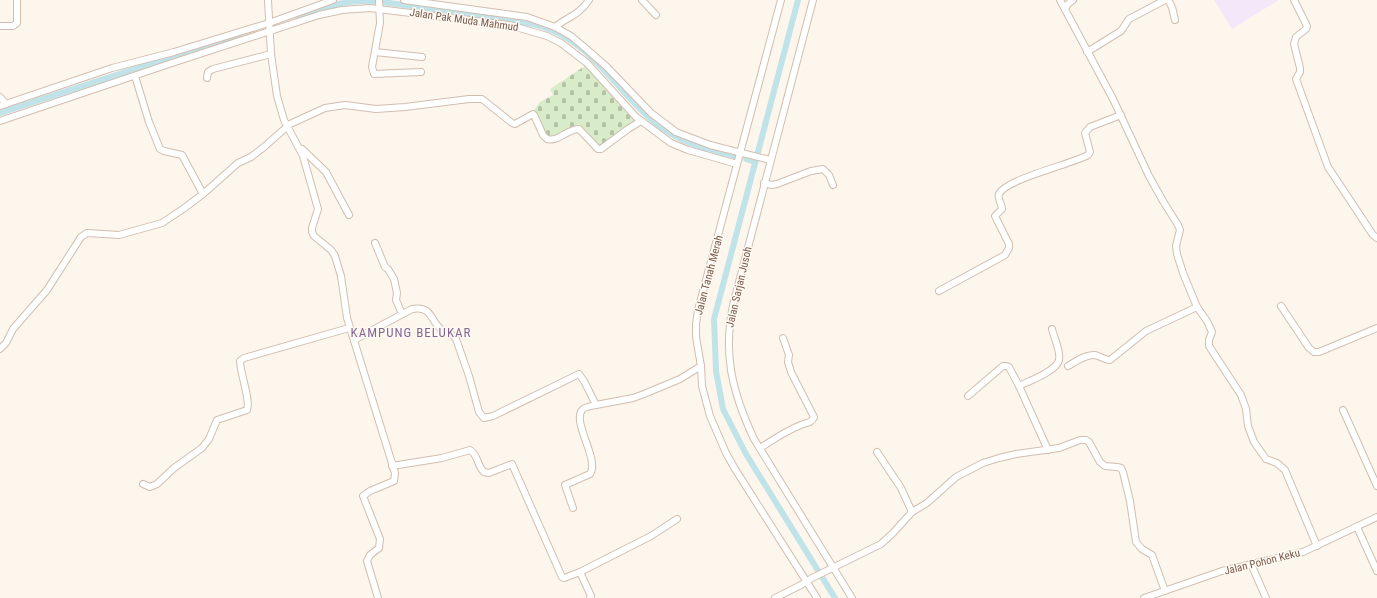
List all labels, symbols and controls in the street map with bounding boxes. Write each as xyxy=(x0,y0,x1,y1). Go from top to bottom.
street label: Jalan Pak Muda Mahmud xyxy=(409,6,519,34)
street label: Jalan Tanah Merah xyxy=(692,234,726,316)
street label: Jalan Sarjan Jusoh xyxy=(723,245,755,329)
district label: KAMPUNG BELUKAR xyxy=(351,325,471,340)
street label: Jalan Pohon Keku xyxy=(1223,546,1301,578)

